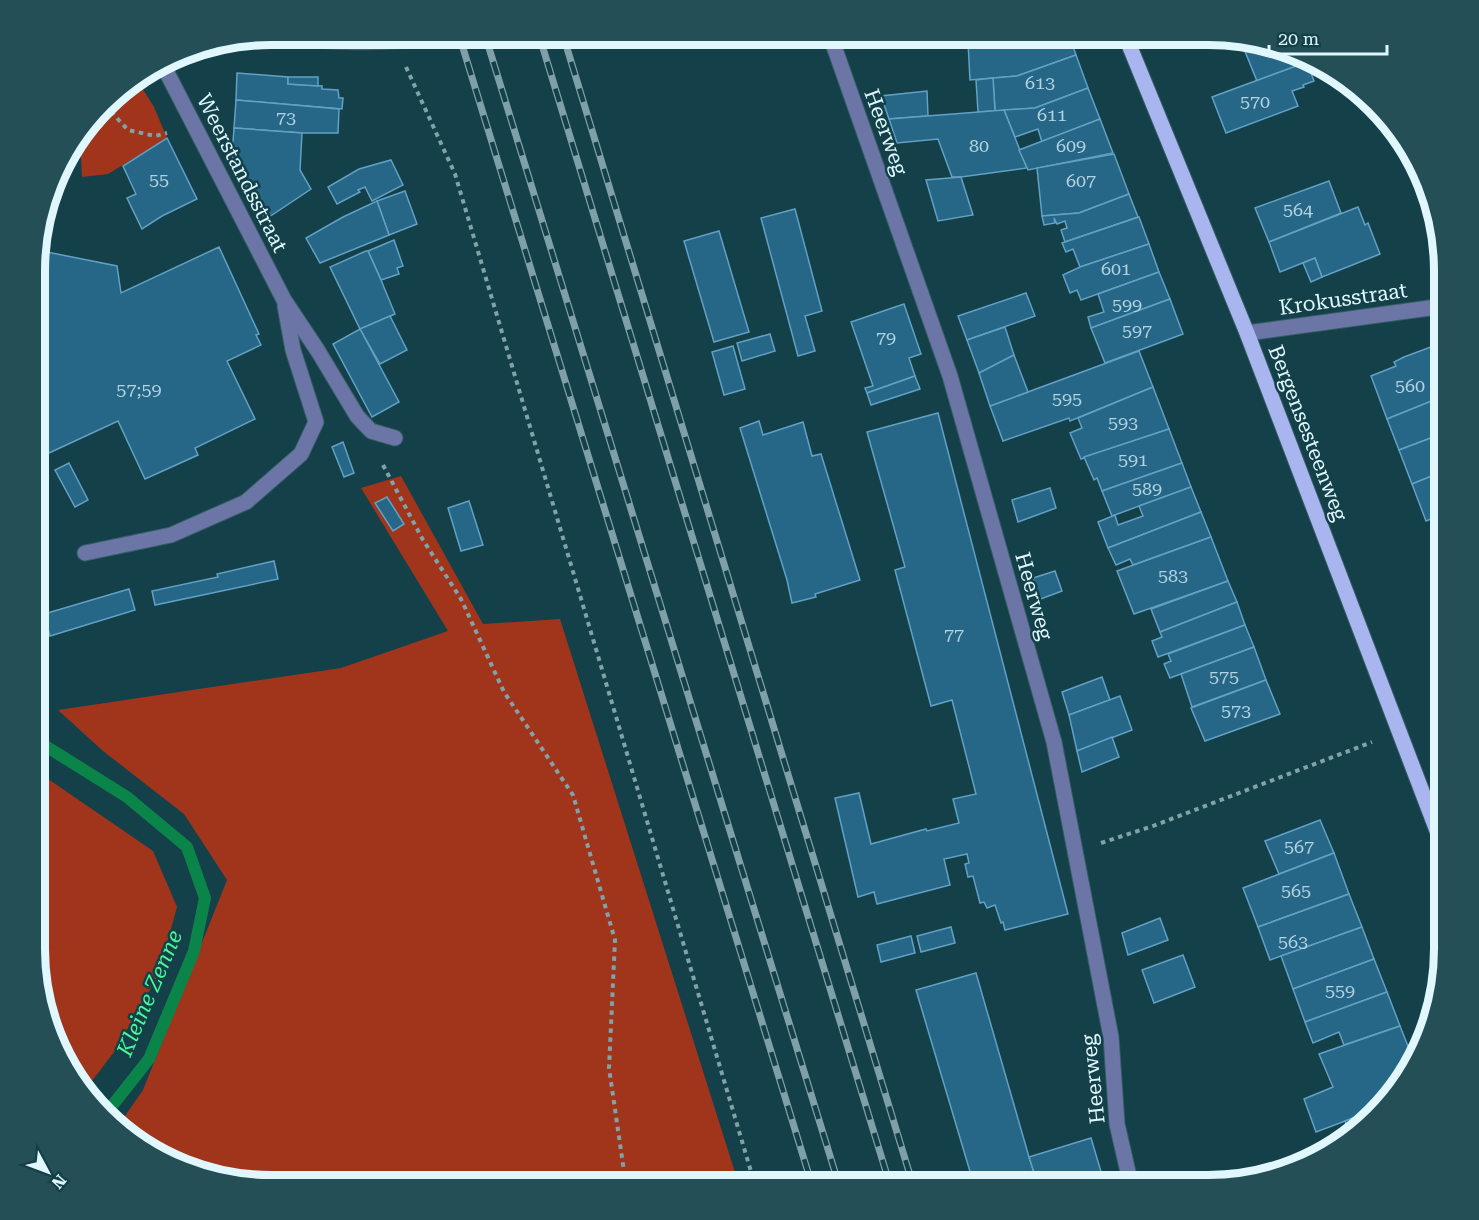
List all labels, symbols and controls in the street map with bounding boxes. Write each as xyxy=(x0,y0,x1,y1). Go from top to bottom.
scale bar xyxy=(1269,18,1388,56)
text: 20 m xyxy=(1278,28,1319,49)
house number: 613 xyxy=(1025,72,1055,93)
street label: Heerweg xyxy=(859,86,913,178)
street label: Weerstandsstraat xyxy=(192,90,292,256)
house number: 570 xyxy=(1240,91,1270,112)
house number: 611 xyxy=(1037,104,1067,125)
house number: 73 xyxy=(276,107,296,128)
house number: 80 xyxy=(969,135,989,156)
house number: 609 xyxy=(1056,135,1086,156)
house number: 55 xyxy=(149,169,169,190)
house number: 607 xyxy=(1066,170,1096,191)
house number: 564 xyxy=(1283,199,1313,220)
house number: 601 xyxy=(1101,258,1131,279)
street label: Krokusstraat xyxy=(1277,278,1409,320)
house number: 599 xyxy=(1112,294,1142,315)
house number: 597 xyxy=(1122,320,1152,341)
house number: 79 xyxy=(876,327,896,348)
street label: Bergensesteenweg xyxy=(1263,342,1353,524)
house number: 560 xyxy=(1395,375,1425,396)
house number: 57;59 xyxy=(116,379,162,400)
house number: 595 xyxy=(1052,388,1082,409)
house number: 593 xyxy=(1108,412,1138,433)
house number: 591 xyxy=(1118,449,1148,470)
house number: 589 xyxy=(1132,478,1162,499)
street label: Heerweg xyxy=(1010,550,1058,643)
house number: 583 xyxy=(1158,565,1188,586)
house number: 77 xyxy=(944,624,964,645)
house number: 575 xyxy=(1209,666,1239,687)
house number: 573 xyxy=(1221,700,1251,721)
house number: 567 xyxy=(1284,836,1314,857)
house number: 565 xyxy=(1281,880,1311,901)
water label: Kleine Zenne xyxy=(111,927,187,1061)
house number: 563 xyxy=(1278,931,1308,952)
house number: 559 xyxy=(1325,980,1355,1001)
street label: Heerweg xyxy=(1076,1033,1110,1125)
north arrow xyxy=(18,1142,78,1202)
text: N xyxy=(48,1171,70,1192)

